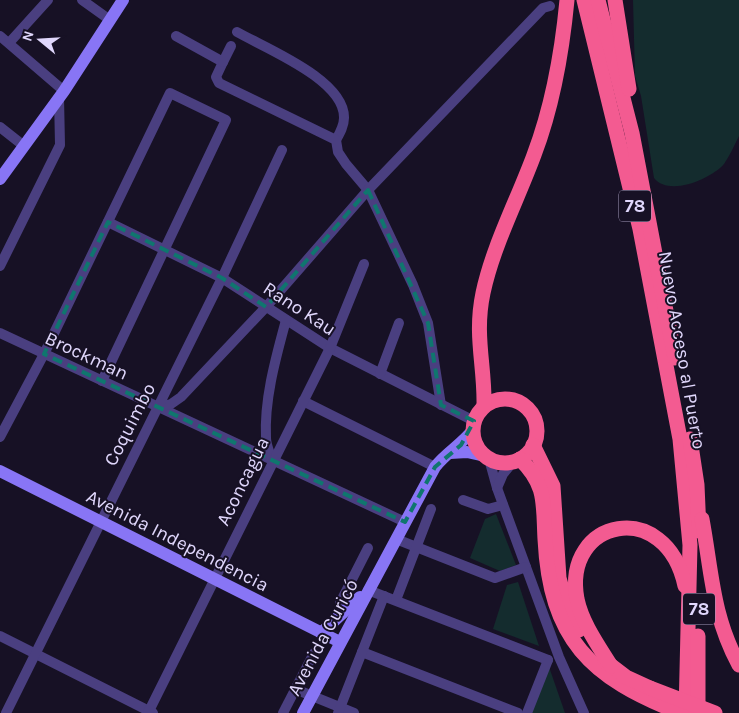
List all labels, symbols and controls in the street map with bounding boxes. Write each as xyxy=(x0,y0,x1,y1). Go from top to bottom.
north arrow xyxy=(15,15,65,65)
text: N xyxy=(18,29,38,44)
road number: 78 xyxy=(619,190,651,222)
street label: Nuevo Acceso al Puerto xyxy=(654,250,710,451)
street label: Rano Kau xyxy=(259,277,340,340)
street label: Brockman xyxy=(41,327,132,385)
street label: Coquimbo xyxy=(100,379,160,469)
street label: Aconcagua xyxy=(212,434,274,529)
street label: Avenida Independencia xyxy=(83,485,272,596)
street label: Avenida Curicó xyxy=(283,575,363,700)
road number: 78 xyxy=(683,594,715,624)

